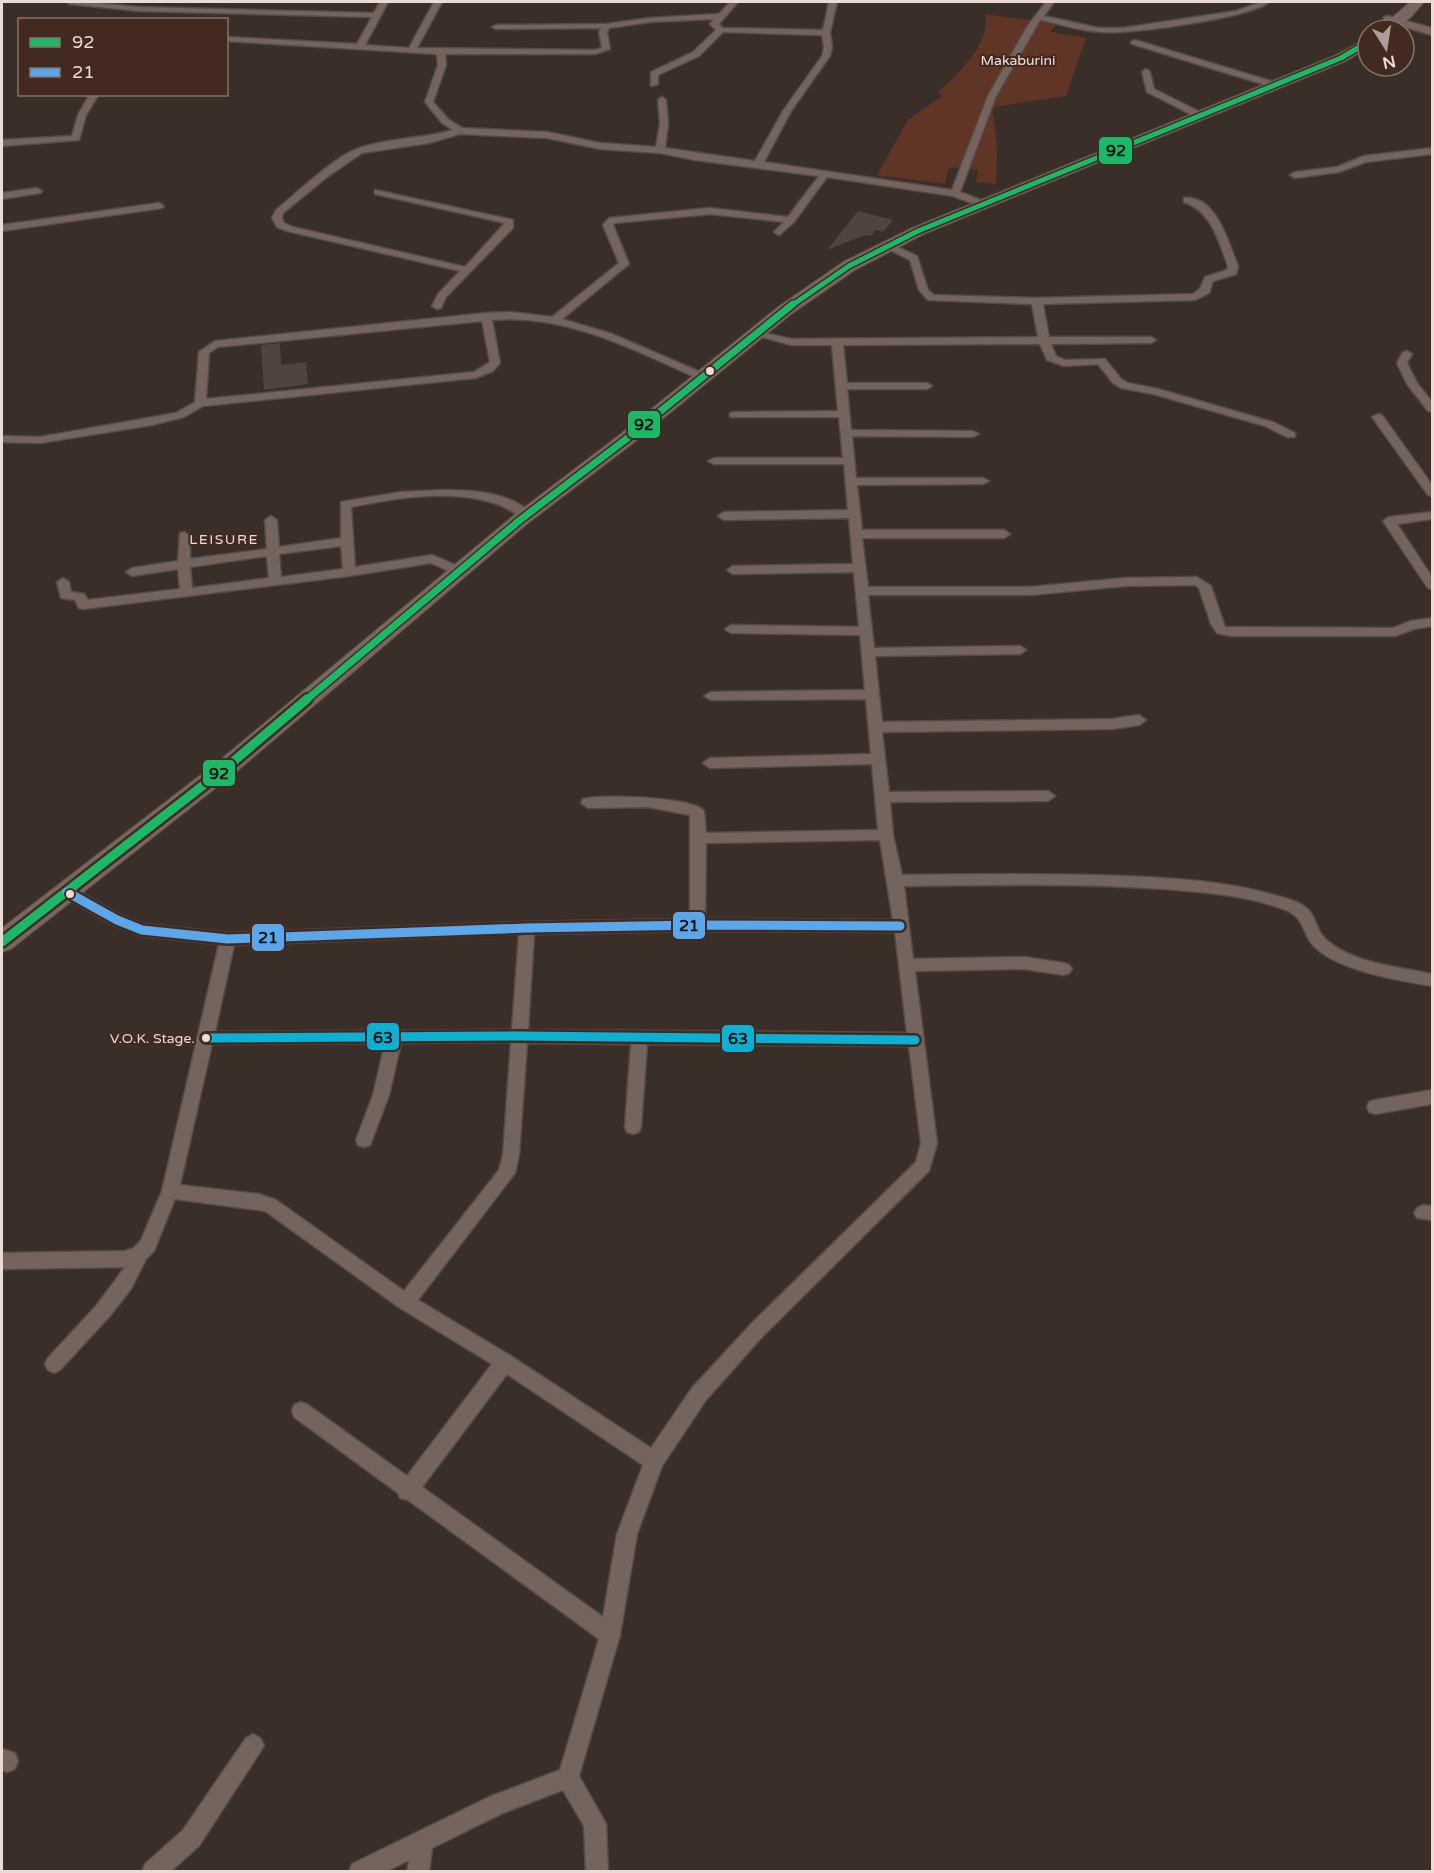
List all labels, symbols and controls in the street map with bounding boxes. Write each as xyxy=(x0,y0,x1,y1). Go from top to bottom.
legend xyxy=(18,18,228,96)
north arrow xyxy=(1356,18,1416,78)
text: 92 xyxy=(72,31,95,53)
text: N xyxy=(1381,51,1397,73)
park label: Makaburini xyxy=(981,52,1055,69)
text: 21 xyxy=(72,61,95,83)
line badge: 92 xyxy=(1098,136,1133,165)
text: 92 xyxy=(1106,141,1126,161)
unlabelled marker xyxy=(704,365,716,377)
line badge: 92 xyxy=(627,410,661,439)
text: 92 xyxy=(634,415,654,435)
district label: LEISURE xyxy=(189,531,259,548)
line badge: 92 xyxy=(202,759,236,787)
text: 92 xyxy=(209,764,229,784)
unlabelled marker xyxy=(64,888,76,900)
line badge: 21 xyxy=(672,911,706,940)
text: 21 xyxy=(679,916,699,936)
line badge: 21 xyxy=(251,923,285,952)
text: 21 xyxy=(258,928,278,948)
line badge: 63 xyxy=(366,1022,400,1051)
line badge: 63 xyxy=(721,1024,755,1053)
text: 63 xyxy=(373,1028,393,1048)
text: 63 xyxy=(728,1029,748,1049)
place label: V.O.K. Stage. xyxy=(110,1030,195,1047)
marker: V.O.K. Stage. xyxy=(200,1032,212,1044)

